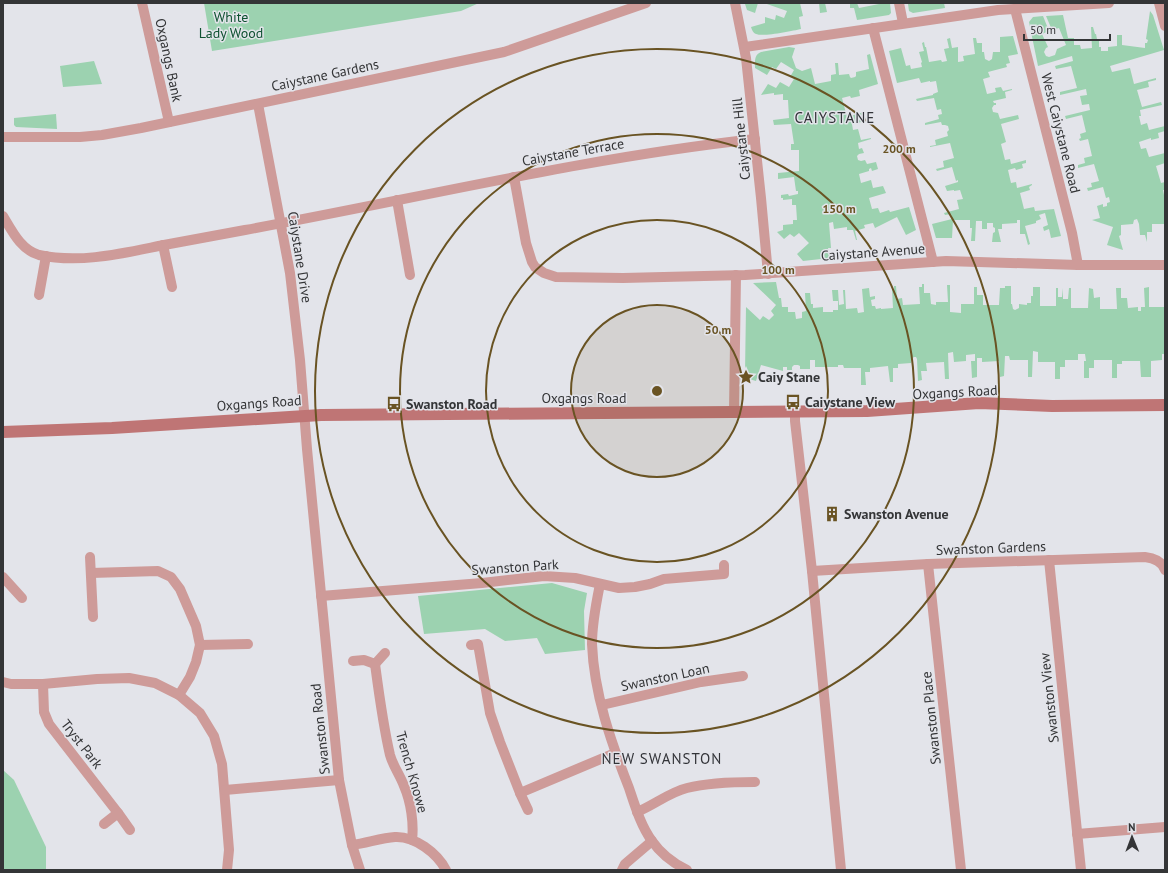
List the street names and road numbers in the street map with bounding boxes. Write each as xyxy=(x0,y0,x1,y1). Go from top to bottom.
street label: Oxgangs Bank xyxy=(151,17,187,104)
street label: Caiystane Gardens xyxy=(270,55,381,95)
street label: West Caiystane Road xyxy=(1037,71,1085,195)
street label: Caiystane Hill xyxy=(728,97,754,181)
street label: Caiystane Terrace xyxy=(521,134,625,170)
street label: Caiystane Drive xyxy=(284,210,316,304)
street label: Caiystane Avenue xyxy=(820,239,926,265)
street label: Oxgangs Road xyxy=(912,381,998,403)
street label: Oxgangs Road xyxy=(542,389,626,407)
street label: Oxgangs Road xyxy=(216,391,302,415)
street label: Swanston Gardens xyxy=(936,537,1046,559)
street label: Swanston Park xyxy=(471,555,560,579)
street label: Swanston View xyxy=(1035,651,1063,744)
street label: Swanston Loan xyxy=(619,659,711,695)
street label: Swanston Place xyxy=(917,670,945,766)
street label: Swanston Road xyxy=(306,683,334,775)
street label: Tryst Park xyxy=(57,716,107,773)
street label: Trench Knowe xyxy=(392,729,432,815)

